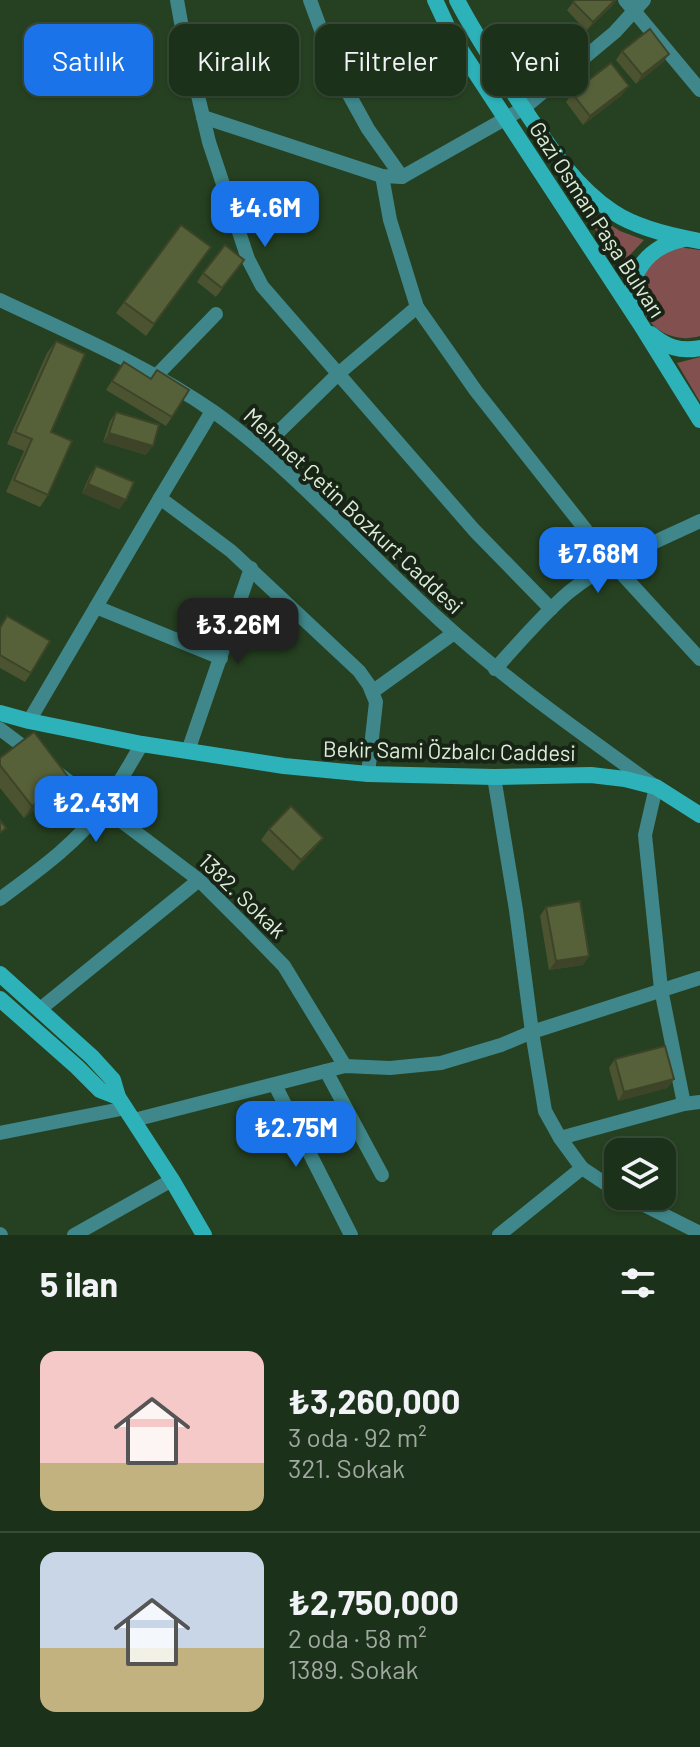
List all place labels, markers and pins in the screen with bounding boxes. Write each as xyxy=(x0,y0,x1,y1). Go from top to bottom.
pin: ₺4.6M xyxy=(209,181,321,249)
pin: ₺7.68M xyxy=(533,527,663,595)
pin: ₺3.26M xyxy=(173,598,303,666)
pin: ₺2.43M xyxy=(31,776,161,844)
pin: ₺2.75M xyxy=(231,1101,361,1169)

